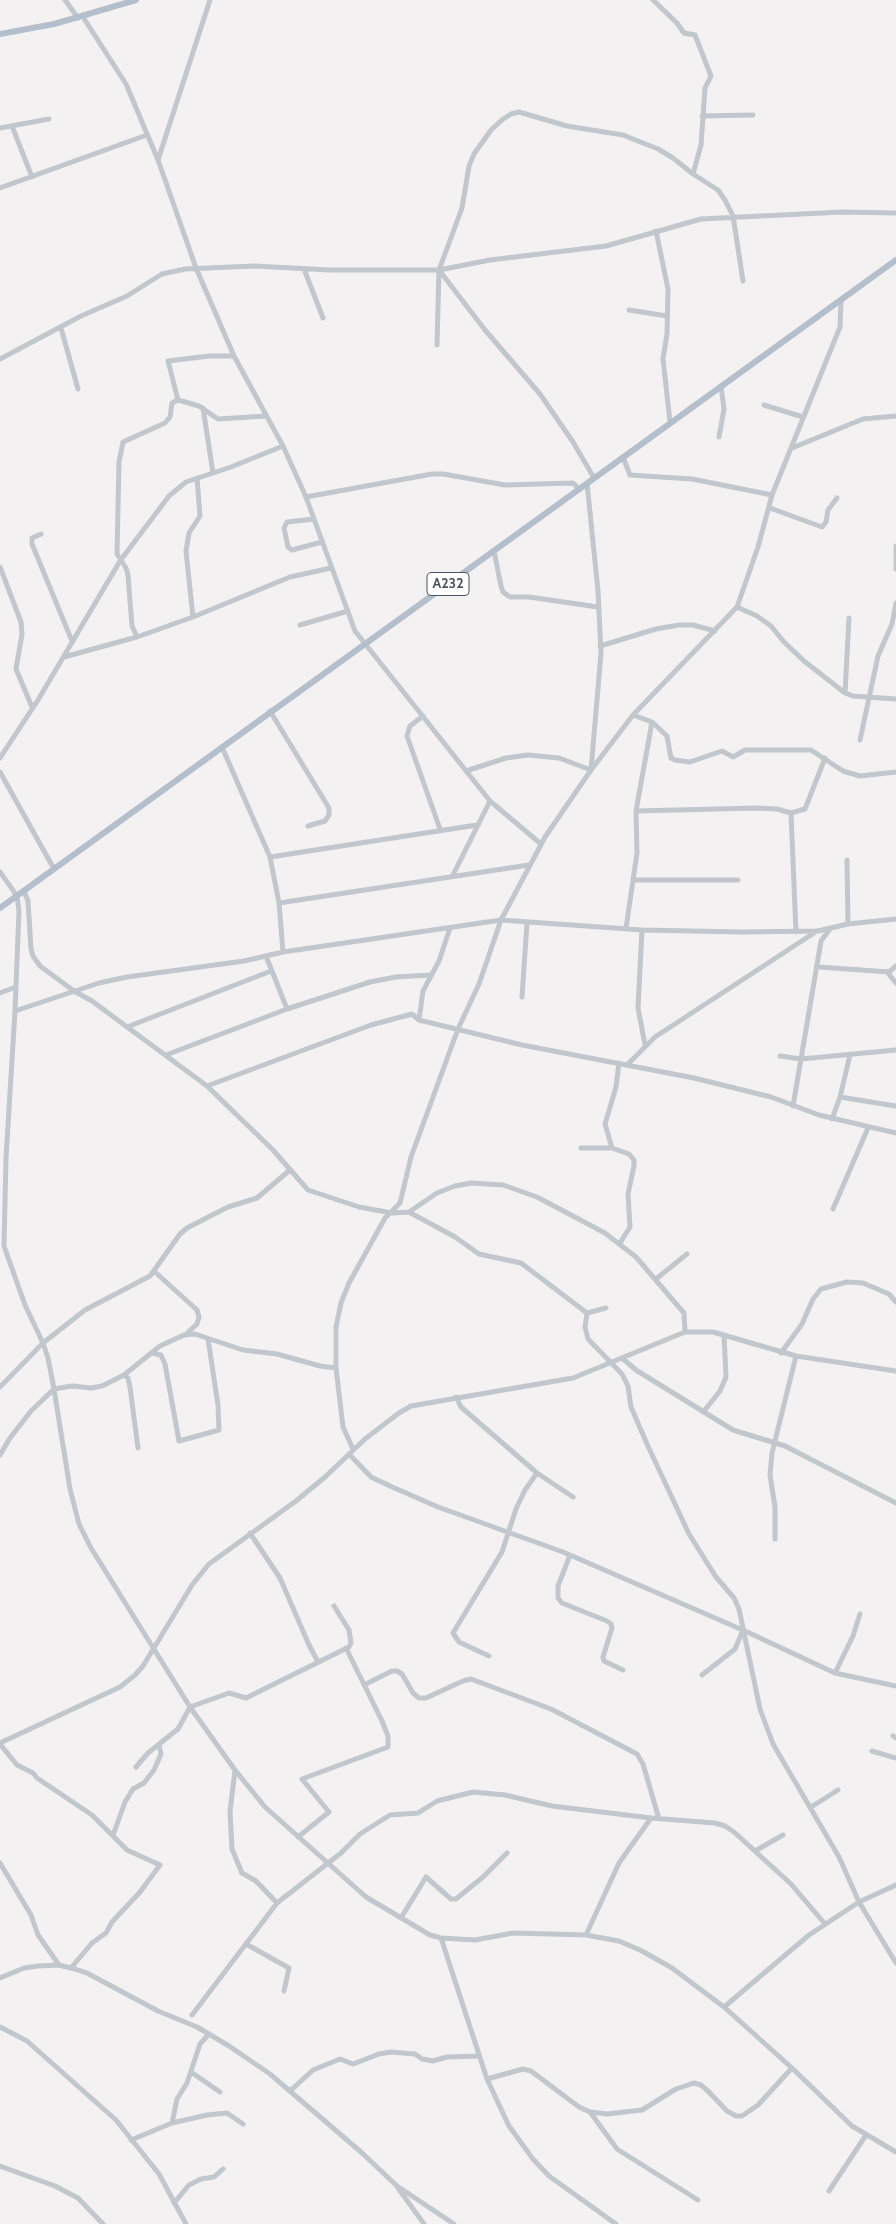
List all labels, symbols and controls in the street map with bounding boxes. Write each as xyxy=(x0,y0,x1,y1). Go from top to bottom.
road number: A232 xyxy=(427,572,469,596)

